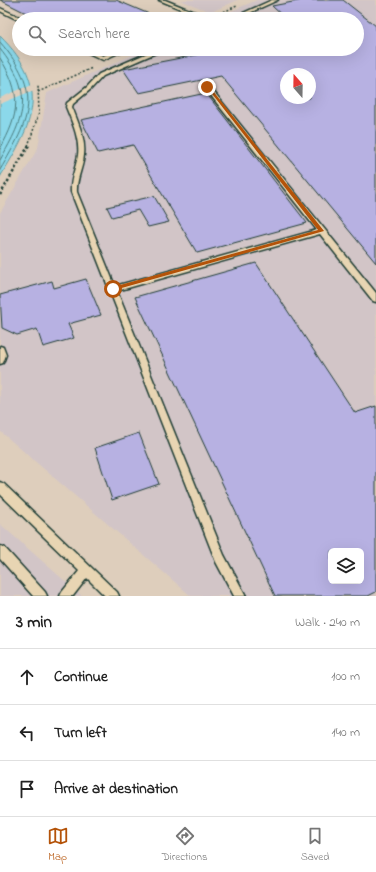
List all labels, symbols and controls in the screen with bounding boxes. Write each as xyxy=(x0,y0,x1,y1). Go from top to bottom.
search box xyxy=(12,12,364,56)
icon: search xyxy=(26,23,48,45)
text: Search here xyxy=(58,23,130,45)
north arrow xyxy=(280,68,316,104)
route end xyxy=(198,78,216,96)
route start xyxy=(104,280,122,298)
map controls xyxy=(328,548,364,584)
button: layers xyxy=(328,548,364,584)
text: 3 min xyxy=(16,610,52,635)
text: Walk · 240 m xyxy=(295,613,360,632)
icon: ahead xyxy=(16,666,38,688)
text: Continue xyxy=(54,666,108,688)
text: 100 m xyxy=(331,667,360,686)
icon: left xyxy=(16,722,38,744)
text: Turn left xyxy=(54,722,107,744)
text: 140 m xyxy=(332,723,360,742)
icon: arrive xyxy=(16,778,38,800)
text: Arrive at destination xyxy=(54,778,178,800)
tab: Map xyxy=(47,825,69,865)
tab: Directions xyxy=(162,825,207,865)
tab: Saved xyxy=(301,825,329,865)

